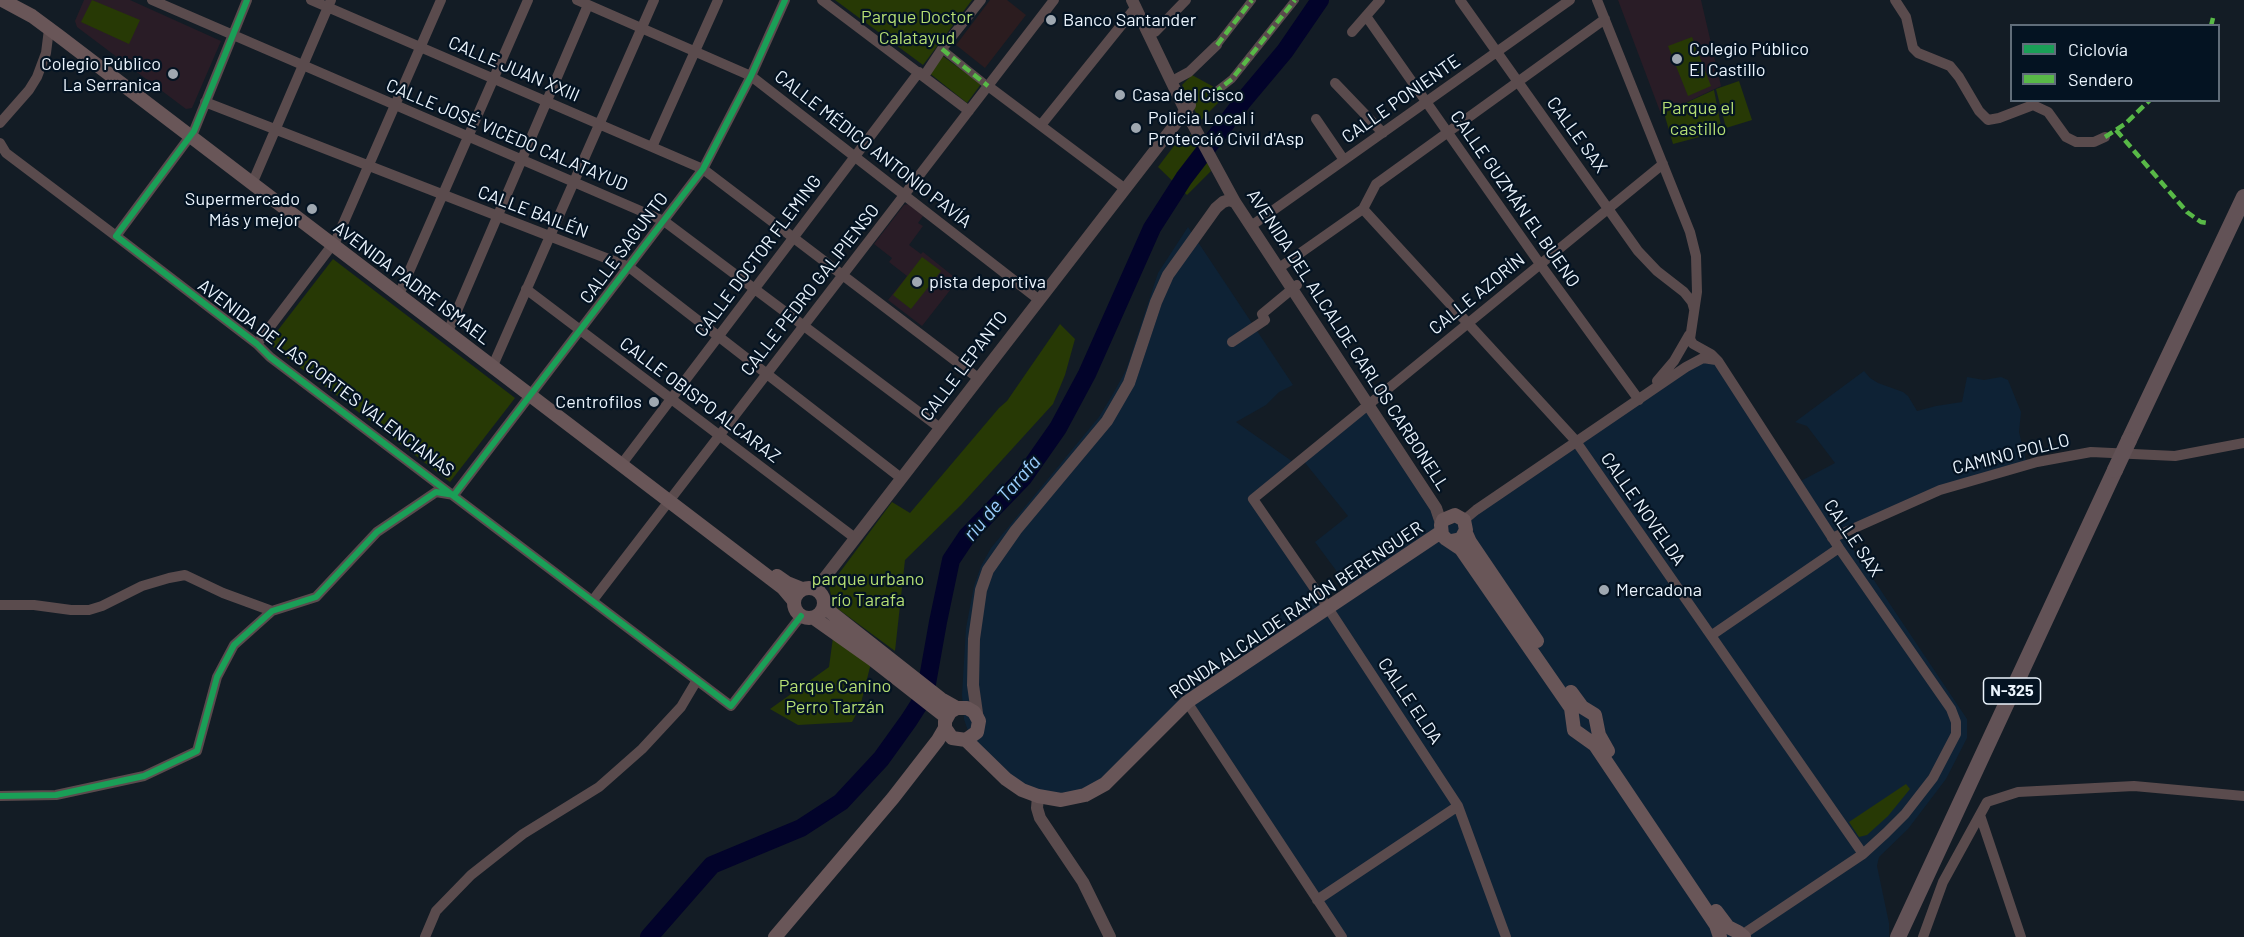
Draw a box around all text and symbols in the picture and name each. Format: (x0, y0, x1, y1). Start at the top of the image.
park label: Parque Doctor Calatayud (861, 6, 973, 48)
place label: Banco Santander (1063, 9, 1196, 31)
marker: Banco Santander (1044, 13, 1058, 27)
legend (2010, 24, 2220, 102)
street label: CALLE JUAN XXIII (445, 32, 583, 106)
place label: Colegio Público El Castillo (1689, 38, 1809, 80)
text: Ciclovía (2068, 38, 2128, 60)
street label: CALLE PONIENTE (1338, 50, 1464, 148)
marker: Colegio Público El Castillo (1670, 52, 1684, 66)
place label: Colegio Público La Serranica (41, 53, 161, 96)
street label: CALLE MÉDICO ANTONIO PAVÍA (770, 65, 976, 233)
marker: Colegio Público La Serranica (166, 67, 180, 81)
text: Sendero (2068, 68, 2133, 90)
street label: CALLE JOSÉ VICEDO CALATAYUD (383, 74, 631, 196)
place label: Casa del Cisco (1132, 84, 1244, 106)
marker: Casa del Cisco (1113, 88, 1127, 102)
street label: CALLE SAX (1542, 93, 1612, 177)
park label: Parque el castillo (1662, 97, 1734, 140)
street label: CALLE GUZMÁN EL BUENO (1446, 106, 1584, 292)
place label: Policia Local i Protecció Civil d'Asp (1148, 107, 1304, 150)
marker: Policia Local i Protecció Civil d'Asp (1129, 121, 1143, 135)
street label: CALLE DOCTOR FLEMING (690, 171, 826, 341)
street label: CALLE BAILÉN (475, 181, 591, 243)
street label: AVENIDA DEL ALCALDE CARLOS CARBONELL (1242, 185, 1454, 495)
place label: Supermercado Más y mejor (185, 188, 300, 230)
street label: CALLE SAGUNTO (575, 188, 673, 308)
street label: CALLE PEDRO GALIPIENSO (736, 200, 884, 380)
marker: Supermercado Más y mejor (305, 202, 319, 216)
street label: AVENIDA PADRE ISMAEL (329, 217, 495, 349)
street label: CALLE AZORÍN (1425, 249, 1529, 339)
place label: pista deportiva (929, 271, 1046, 293)
street label: AVENIDA DE LAS CORTES VALENCIANAS (194, 274, 458, 482)
marker: pista deportiva (910, 275, 924, 289)
street label: CALLE LEPANTO (916, 307, 1012, 425)
street label: CALLE OBISPO ALCARAZ (615, 332, 785, 468)
place label: Centrofilos (555, 391, 642, 413)
marker: Centrofilos (647, 395, 661, 409)
street label: CAMINO POLLO (1950, 429, 2072, 479)
street label: CALLE NOVELDA (1596, 448, 1690, 570)
water label: riu de Tarafa (958, 450, 1046, 546)
street label: CALLE SAX (1819, 495, 1887, 581)
street label: RONDA ALCALDE RAMÓN BERENGUER (1165, 517, 1427, 703)
park label: parque urbano río Tarafa (812, 568, 924, 610)
place label: Mercadona (1616, 579, 1702, 601)
marker: Mercadona (1597, 583, 1611, 597)
street label: CALLE ELDA (1373, 654, 1447, 748)
park label: Parque Canino Perro Tarzán (779, 675, 891, 718)
road number: N-325 (1984, 678, 2040, 704)

